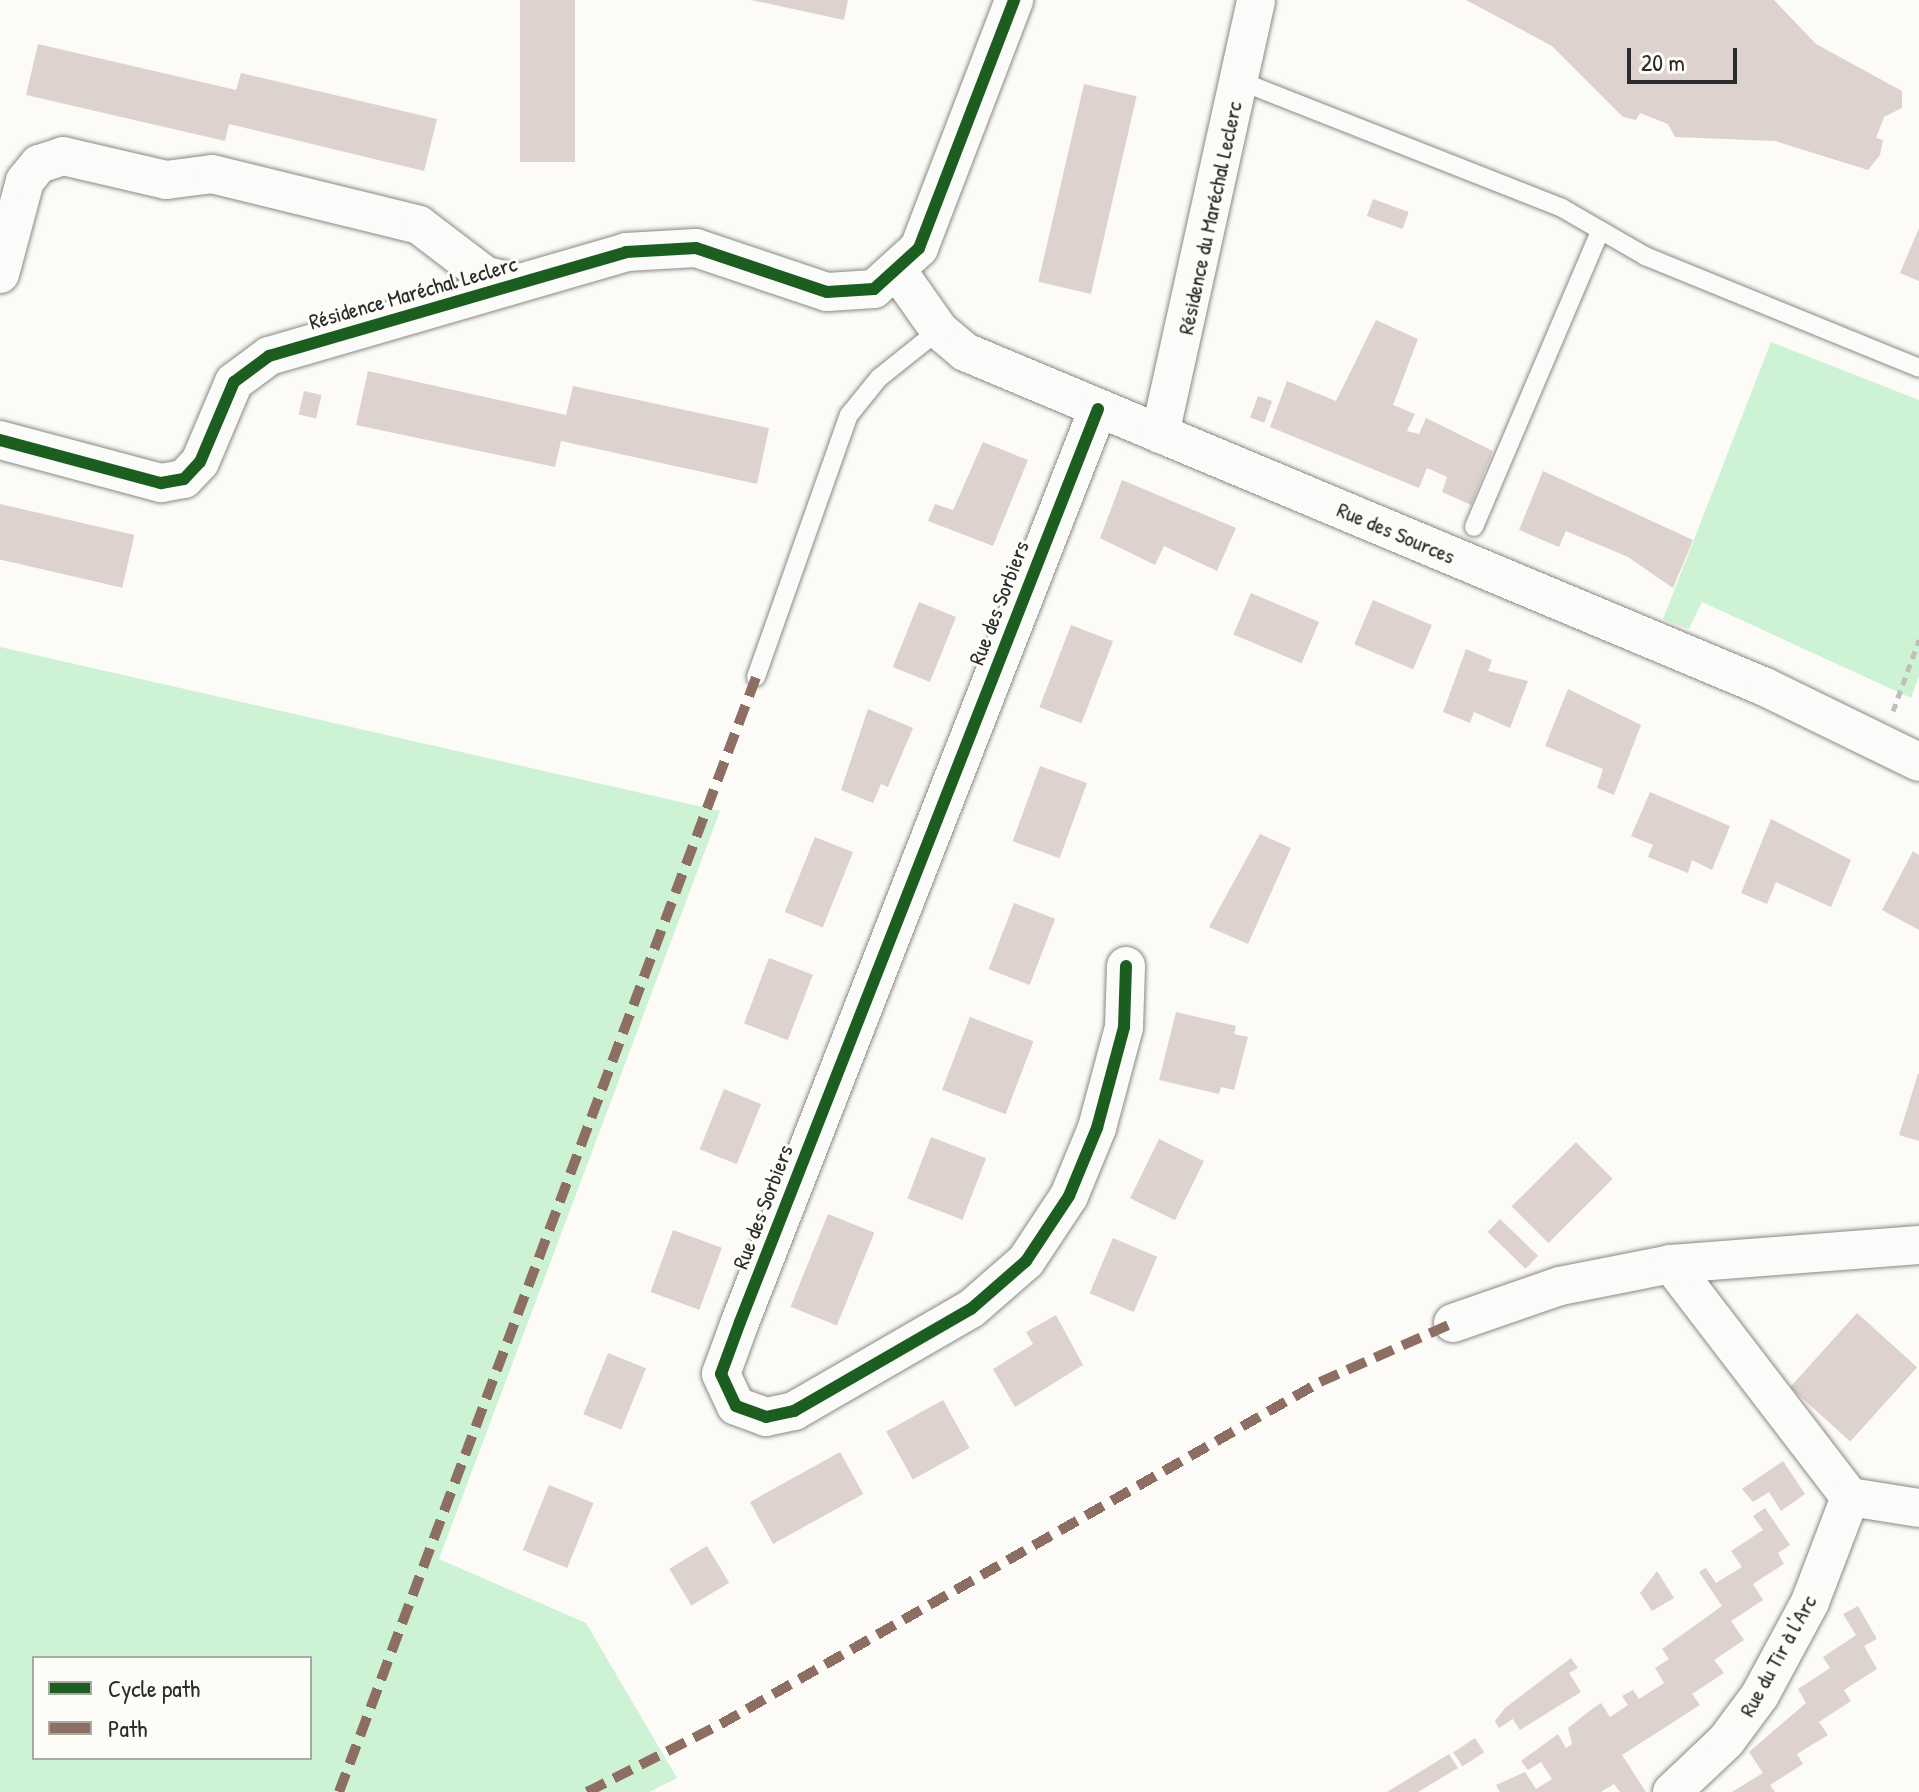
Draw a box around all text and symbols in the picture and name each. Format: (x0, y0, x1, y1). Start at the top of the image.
scale bar (1631, 32, 1741, 82)
text: 20 m (1641, 46, 1685, 78)
street label: Résidence du Maréchal Leclerc (1172, 99, 1248, 337)
street label: Résidence Maréchal Leclerc (306, 251, 520, 335)
street label: Rue des Sources (1333, 496, 1459, 570)
street label: Rue des Sorbiers (963, 537, 1035, 669)
street label: Rue des Sorbiers (727, 1141, 799, 1273)
street label: Rue du Tir à l'Arc (1734, 1591, 1822, 1721)
legend (32, 1656, 312, 1760)
text: Cycle path (108, 1672, 200, 1704)
text: Path (108, 1712, 147, 1744)

